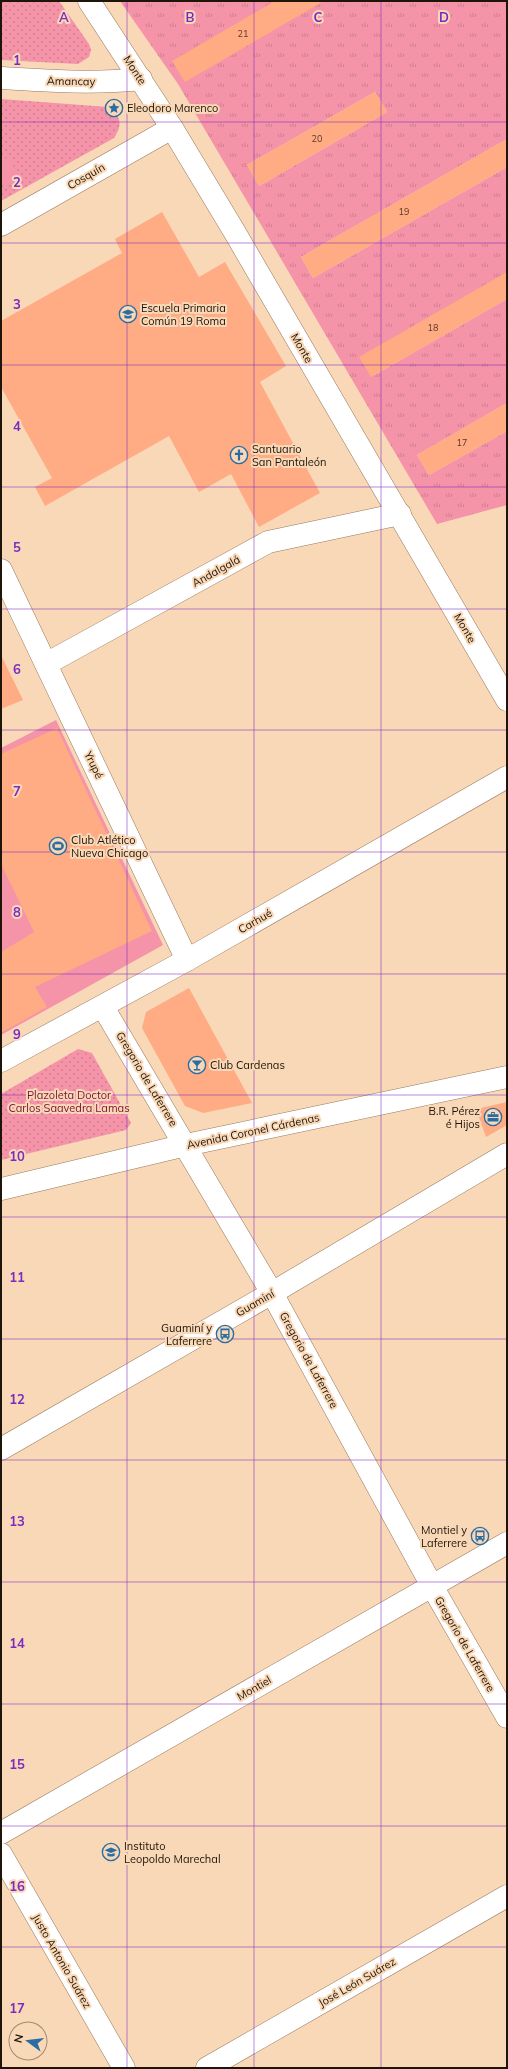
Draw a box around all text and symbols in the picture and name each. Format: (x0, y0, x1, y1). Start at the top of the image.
text: A (59, 9, 69, 25)
text: B (186, 9, 195, 25)
text: C (314, 9, 323, 25)
text: D (439, 9, 449, 25)
house number: 21 (238, 28, 248, 39)
text: 1 (13, 52, 21, 68)
street label: Monte (120, 53, 150, 87)
street label: Amancay (47, 74, 96, 88)
place icon: Eleodoro Marenco (104, 98, 124, 118)
place label: Eleodoro Marenco (127, 101, 218, 115)
house number: 20 (312, 133, 322, 144)
street label: Cosquín (65, 160, 107, 192)
text: 2 (13, 174, 21, 190)
house number: 19 (399, 206, 409, 217)
text: 3 (13, 296, 21, 312)
place label: Escuela Primaria Común 19 Roma (141, 301, 226, 328)
school or university icon: Escuela Primaria Común 19 Roma (118, 304, 138, 324)
house number: 18 (428, 322, 438, 333)
street label: Monte (288, 331, 316, 365)
text: 4 (13, 418, 21, 434)
house number: 17 (457, 437, 467, 448)
place label: Santuario San Pantaleón (252, 442, 327, 469)
church icon: Santuario San Pantaleón (229, 445, 249, 465)
text: 5 (13, 539, 21, 555)
street label: Andalgalá (190, 552, 242, 590)
street label: Monte (451, 611, 479, 645)
text: 6 (13, 661, 21, 677)
street label: Yrupé (81, 748, 107, 781)
text: 7 (13, 783, 21, 799)
place label: Club Atlético Nueva Chicago (71, 833, 148, 860)
sports icon: Club Atlético Nueva Chicago (48, 836, 68, 856)
text: 8 (13, 904, 21, 920)
street label: Carhué (236, 906, 274, 936)
text: 9 (13, 1026, 21, 1042)
street label: Gregorio de Laferrere (113, 1029, 181, 1129)
bar icon: Club Cardenas (187, 1055, 207, 1075)
place label: Club Cardenas (210, 1058, 285, 1072)
park label: Plazoleta Doctor Carlos Saavedra Lamas (8, 1088, 130, 1115)
place label: B.R. Pérez é Hijos (429, 1104, 480, 1131)
office icon: B.R. Pérez é Hijos (483, 1107, 503, 1127)
street label: Avenida Coronel Cárdenas (185, 1110, 321, 1152)
text: 10 (9, 1148, 25, 1164)
text: 11 (9, 1269, 25, 1285)
street label: Guaminí (233, 1286, 278, 1320)
street label: Gregorio de Laferrere (277, 1309, 341, 1411)
place label: Guaminí y Laferrere (161, 1321, 212, 1348)
bus stop icon: Guaminí y Laferrere (215, 1324, 235, 1344)
text: 12 (9, 1391, 25, 1407)
text: 13 (9, 1513, 25, 1529)
place label: Montiel y Laferrere (421, 1523, 467, 1550)
bus stop icon: Montiel y Laferrere (470, 1526, 490, 1546)
street label: Gregorio de Laferrere (432, 1594, 498, 1694)
text: 14 (9, 1635, 25, 1651)
street label: Montiel (234, 1673, 274, 1703)
text: 15 (9, 1756, 25, 1772)
place label: Instituto Leopoldo Marechal (124, 1839, 221, 1866)
school or university icon: Instituto Leopoldo Marechal (101, 1842, 121, 1862)
text: 16 (9, 1878, 25, 1894)
street label: Justo Antonio Suárez (29, 1911, 95, 2011)
street label: José León Suárez (316, 1954, 398, 2010)
text: 17 (9, 2000, 25, 2016)
north arrow (8, 2021, 48, 2061)
text: N (11, 2033, 26, 2044)

